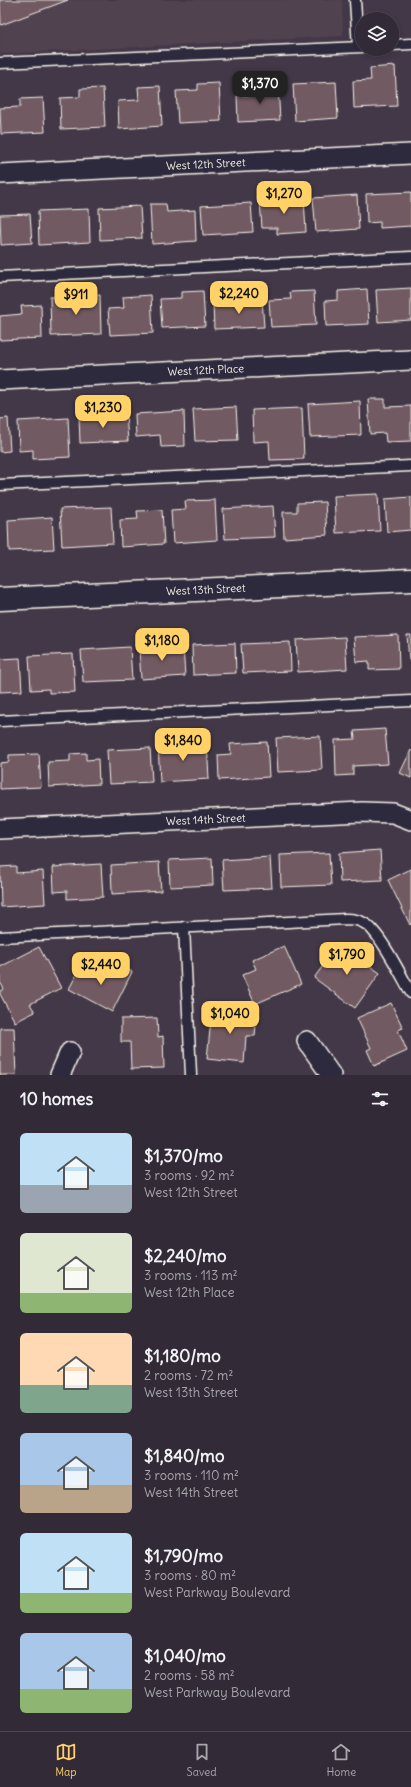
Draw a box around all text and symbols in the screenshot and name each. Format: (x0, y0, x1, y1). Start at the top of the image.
map controls (355, 12, 399, 56)
button: layers (355, 12, 399, 56)
pin: $1,370 (227, 71, 293, 105)
text: $1,370 (241, 75, 279, 92)
street label: West 12th Street (166, 155, 246, 173)
pin: $1,270 (251, 181, 317, 215)
text: $1,270 (266, 185, 302, 202)
pin: $2,240 (206, 281, 272, 315)
pin: $911 (52, 282, 100, 316)
text: $2,240 (219, 285, 259, 302)
text: $911 (64, 286, 89, 303)
street label: West 12th Place (167, 361, 244, 379)
pin: $1,230 (70, 395, 136, 429)
text: $1,230 (84, 399, 122, 416)
street label: West 13th Street (166, 581, 246, 598)
pin: $1,180 (129, 628, 195, 662)
text: $1,180 (144, 632, 180, 649)
pin: $1,840 (150, 728, 216, 762)
text: $1,840 (164, 732, 202, 749)
street label: West 14th Street (166, 810, 246, 828)
pin: $1,790 (314, 942, 380, 976)
text: $1,790 (328, 946, 366, 963)
pin: $2,440 (68, 952, 134, 986)
text: $2,440 (81, 956, 121, 973)
pin: $1,040 (197, 1001, 263, 1035)
text: $1,040 (210, 1005, 250, 1022)
text: 10 homes (20, 1088, 93, 1110)
icon: filters (369, 1088, 391, 1110)
text: $1,370/mo (144, 1145, 223, 1167)
icon: home (52, 1149, 100, 1197)
text: 3 rooms · 92 m² (144, 1167, 235, 1184)
text: West 12th Street (144, 1184, 238, 1201)
text: $2,240/mo (144, 1245, 227, 1267)
icon: home (52, 1249, 100, 1297)
text: 3 rooms · 113 m² (144, 1267, 238, 1284)
text: West 12th Place (144, 1284, 234, 1301)
text: $1,180/mo (144, 1345, 221, 1367)
icon: home (52, 1349, 100, 1397)
text: 2 rooms · 72 m² (144, 1367, 233, 1384)
text: West 13th Street (144, 1384, 238, 1401)
text: $1,840/mo (144, 1445, 224, 1467)
icon: home (52, 1449, 100, 1497)
text: 3 rooms · 110 m² (144, 1467, 239, 1484)
text: West 14th Street (144, 1484, 238, 1501)
text: $1,790/mo (144, 1545, 223, 1567)
icon: home (52, 1549, 100, 1597)
text: 3 rooms · 80 m² (144, 1567, 236, 1584)
text: West Parkway Boulevard (144, 1584, 290, 1601)
text: $1,040/mo (144, 1645, 226, 1667)
icon: home (52, 1649, 100, 1697)
text: 2 rooms · 58 m² (144, 1667, 235, 1684)
text: West Parkway Boulevard (144, 1684, 290, 1701)
tab: Map (55, 1741, 77, 1779)
tab: Saved (187, 1741, 217, 1779)
tab: Home (326, 1741, 356, 1779)

